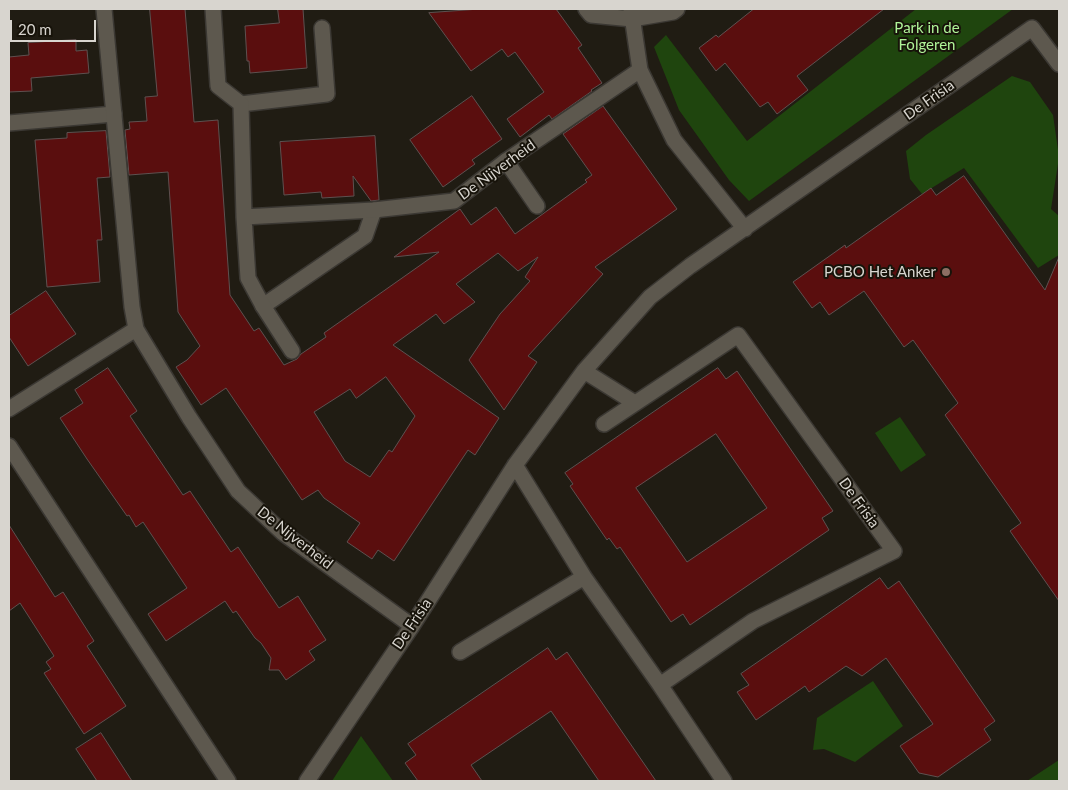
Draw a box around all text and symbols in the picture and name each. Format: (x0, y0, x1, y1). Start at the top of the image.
scale bar (12, 10, 99, 42)
park label: Park in de Folgeren (894, 19, 960, 54)
text: 20 m (18, 20, 52, 38)
street label: De Frisia (900, 76, 958, 124)
street label: De Nijverheid (455, 136, 539, 204)
place label: PCBO Het Anker (824, 263, 936, 281)
marker: PCBO Het Anker (940, 266, 952, 278)
street label: De Frisia (835, 474, 883, 532)
street label: De Nijverheid (254, 503, 336, 573)
street label: De Frisia (388, 595, 436, 653)

